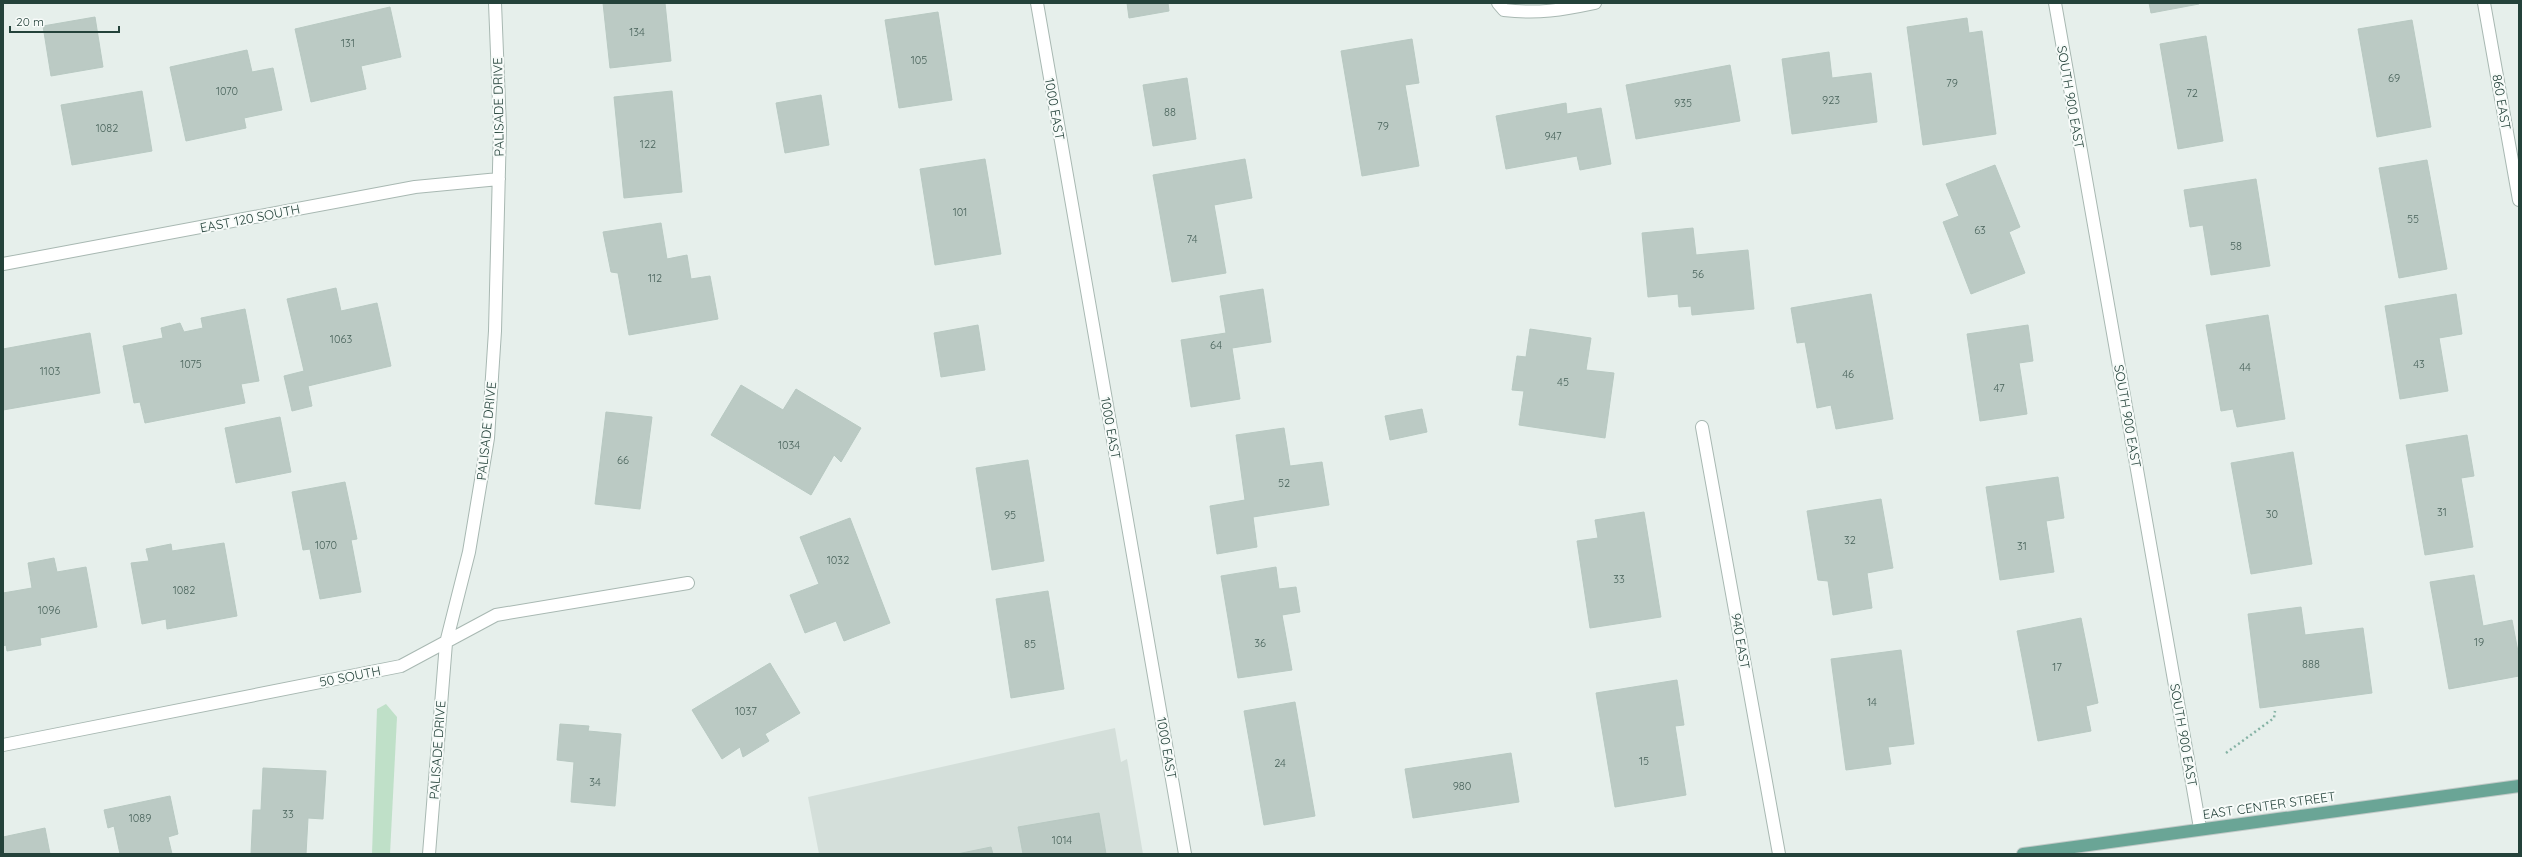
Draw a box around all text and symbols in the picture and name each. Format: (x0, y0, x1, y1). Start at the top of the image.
scale bar (10, 8, 119, 34)
text: 20 m (16, 14, 44, 29)
house number: 134 (629, 25, 645, 39)
house number: 131 (341, 36, 355, 50)
street label: SOUTH 900 EAST (2054, 44, 2088, 150)
house number: 105 (911, 53, 927, 67)
street label: PALISADE DRIVE (489, 57, 507, 157)
house number: 69 (2388, 71, 2400, 85)
street label: 860 EAST (2489, 73, 2515, 131)
house number: 79 (1946, 76, 1958, 90)
street label: 1000 EAST (1042, 77, 1068, 141)
house number: 1070 (216, 84, 238, 98)
house number: 72 (2186, 86, 2198, 100)
house number: 923 (1822, 93, 1840, 107)
house number: 935 (1674, 96, 1692, 110)
house number: 88 (1164, 105, 1176, 119)
house number: 79 (1377, 119, 1389, 133)
house number: 1082 (96, 121, 118, 135)
house number: 947 (1544, 129, 1562, 143)
house number: 122 (640, 137, 656, 151)
street label: EAST 120 SOUTH (199, 200, 301, 236)
house number: 101 (953, 205, 967, 219)
house number: 55 (2407, 212, 2419, 226)
house number: 63 (1974, 223, 1986, 237)
house number: 74 (1187, 232, 1198, 246)
house number: 58 (2230, 239, 2242, 253)
house number: 56 (1692, 267, 1704, 281)
house number: 112 (648, 271, 662, 285)
house number: 1063 (330, 332, 352, 346)
house number: 64 (1210, 338, 1222, 352)
house number: 1075 (180, 357, 202, 371)
house number: 43 (2413, 357, 2425, 371)
house number: 44 (2239, 360, 2251, 374)
street label: SOUTH 900 EAST (2111, 363, 2145, 469)
house number: 1103 (40, 364, 60, 378)
house number: 46 (1842, 367, 1854, 381)
house number: 45 (1557, 375, 1569, 389)
street label: PALISADE DRIVE (473, 381, 499, 481)
house number: 47 (1993, 381, 2005, 395)
street label: 1000 EAST (1098, 396, 1124, 460)
house number: 1034 (778, 438, 800, 452)
house number: 66 (617, 453, 629, 467)
house number: 52 (1278, 476, 1290, 490)
house number: 31 (2437, 505, 2447, 519)
house number: 30 (2266, 507, 2278, 521)
house number: 95 (1004, 508, 1016, 522)
house number: 32 (1844, 533, 1856, 547)
house number: 1070 (315, 538, 337, 552)
house number: 31 (2017, 539, 2027, 553)
house number: 1032 (827, 553, 849, 567)
house number: 33 (1613, 572, 1625, 586)
house number: 1082 (173, 583, 195, 597)
house number: 1096 (38, 603, 60, 617)
street label: 940 EAST (1728, 612, 1754, 670)
house number: 19 (2474, 635, 2484, 649)
house number: 36 (1254, 636, 1266, 650)
house number: 85 (1024, 637, 1036, 651)
house number: 888 (2302, 657, 2320, 671)
house number: 17 (2052, 660, 2062, 674)
street label: 50 SOUTH (318, 662, 382, 690)
street label: SOUTH 900 EAST (2167, 682, 2201, 788)
house number: 14 (1867, 695, 1877, 709)
street label: PALISADE DRIVE (426, 700, 448, 800)
house number: 1037 (735, 704, 757, 718)
street label: 1000 EAST (1154, 716, 1180, 780)
house number: 15 (1639, 754, 1649, 768)
house number: 24 (1274, 756, 1286, 770)
house number: 34 (589, 775, 601, 789)
house number: 980 (1453, 779, 1471, 793)
street label: EAST CENTER STREET (2202, 788, 2337, 822)
house number: 33 (282, 807, 294, 821)
house number: 1089 (129, 811, 151, 825)
house number: 1014 (1052, 833, 1072, 847)

